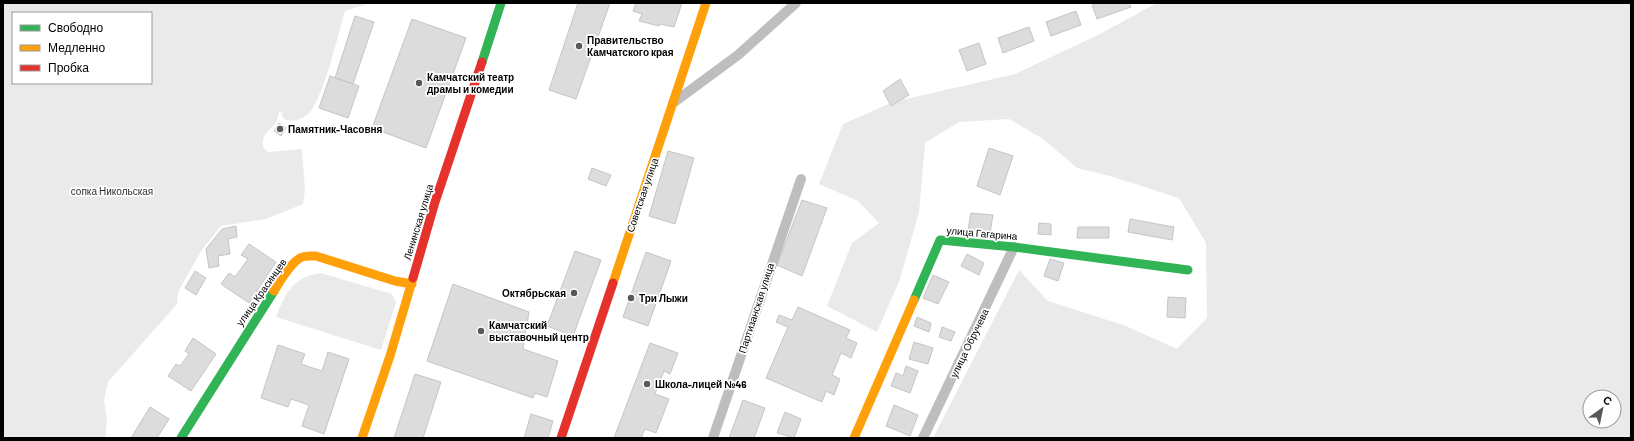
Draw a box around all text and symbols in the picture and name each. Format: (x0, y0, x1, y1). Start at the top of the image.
legend (12, 12, 152, 84)
text: Свободно (48, 20, 103, 35)
place label: Правительство Камчатского края (587, 34, 674, 58)
text: Медленно (48, 40, 105, 55)
marker: Правительство Камчатского края (574, 41, 584, 51)
text: Пробка (48, 60, 89, 75)
place label: Камчатский театр драмы и комедии (427, 71, 514, 95)
marker: Камчатский театр драмы и комедии (414, 78, 424, 88)
place label: Памятник-Часовня (288, 123, 383, 135)
marker: Памятник-Часовня (275, 124, 285, 134)
street label: Советская улица (624, 156, 660, 234)
street label: Ленинская улица (401, 182, 435, 261)
park label: сопка Никольская (71, 185, 153, 197)
street label: улица Гагарина (946, 224, 1018, 242)
street label: улица Красинцев (233, 256, 289, 328)
street label: Партизанская улица (736, 261, 776, 355)
place label: Октябрьская (502, 287, 566, 299)
marker: Октябрьская (569, 288, 579, 298)
place label: Три Лыжи (639, 292, 688, 304)
marker: Три Лыжи (626, 293, 636, 303)
street label: улица Обручева (947, 306, 991, 379)
place label: Камчатский выставочный центр (489, 319, 589, 343)
marker: Камчатский выставочный центр (476, 326, 486, 336)
place label: Школа-лицей №46 (655, 378, 747, 390)
marker: Школа-лицей №46 (642, 379, 652, 389)
north arrow (1582, 389, 1622, 429)
text: С (1601, 393, 1615, 408)

